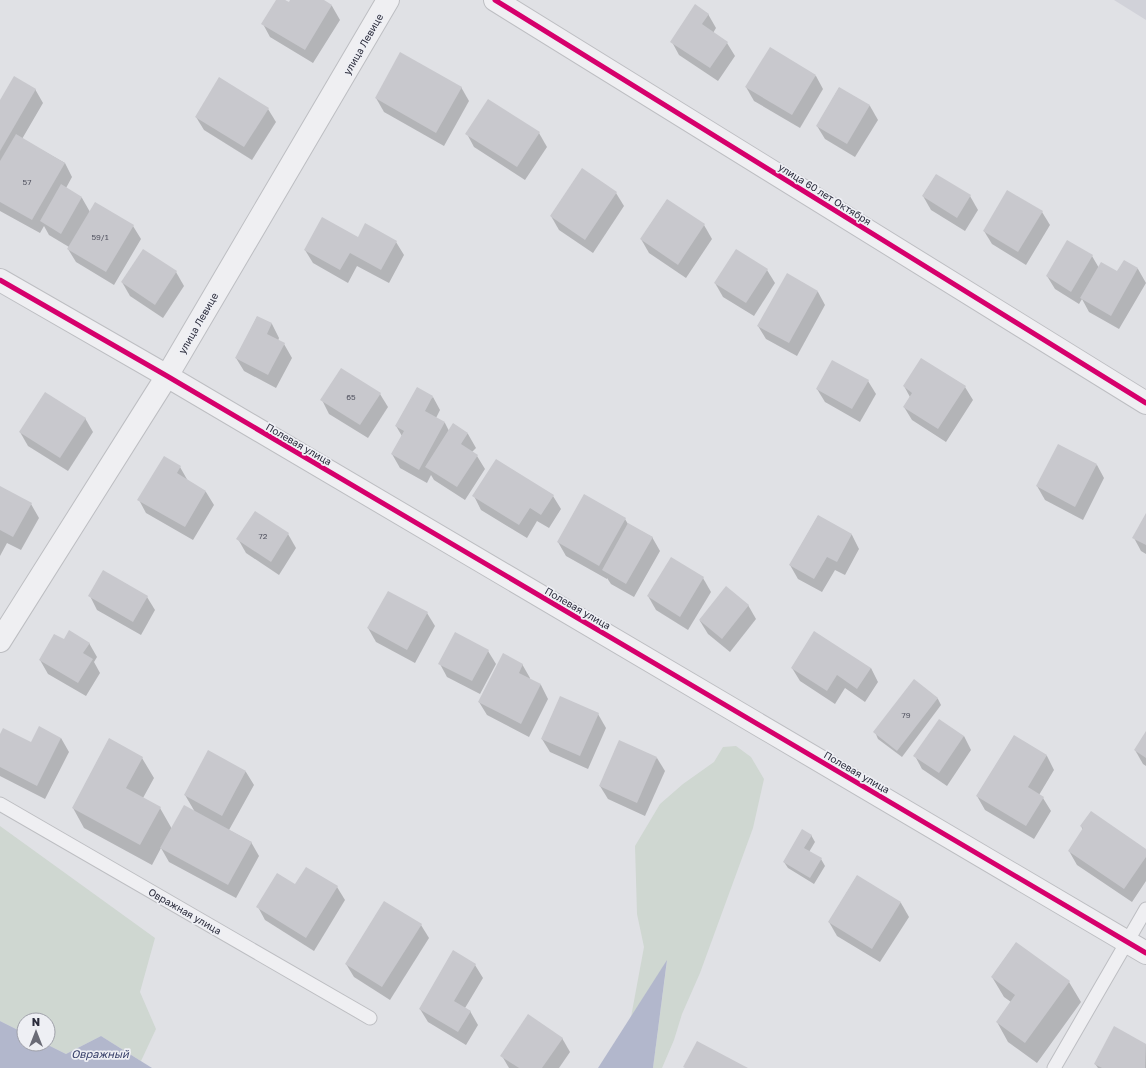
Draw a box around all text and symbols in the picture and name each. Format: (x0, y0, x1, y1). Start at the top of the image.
street label: улица Левице (341, 11, 385, 77)
street label: улица 60 лет Октября (776, 161, 874, 227)
house number: 57 (23, 177, 31, 187)
house number: 59/1 (91, 232, 109, 242)
street label: улица Левице (176, 290, 220, 356)
house number: 65 (346, 392, 356, 402)
street label: Полевая улица (264, 420, 334, 468)
house number: 72 (259, 531, 268, 541)
street label: Полевая улица (543, 584, 613, 632)
house number: 79 (901, 710, 911, 720)
street label: Полевая улица (822, 748, 892, 796)
street label: Овражная улица (146, 885, 224, 937)
north arrow (16, 1012, 56, 1052)
text: N (32, 1015, 40, 1028)
water label: Овражный (71, 1047, 130, 1061)

